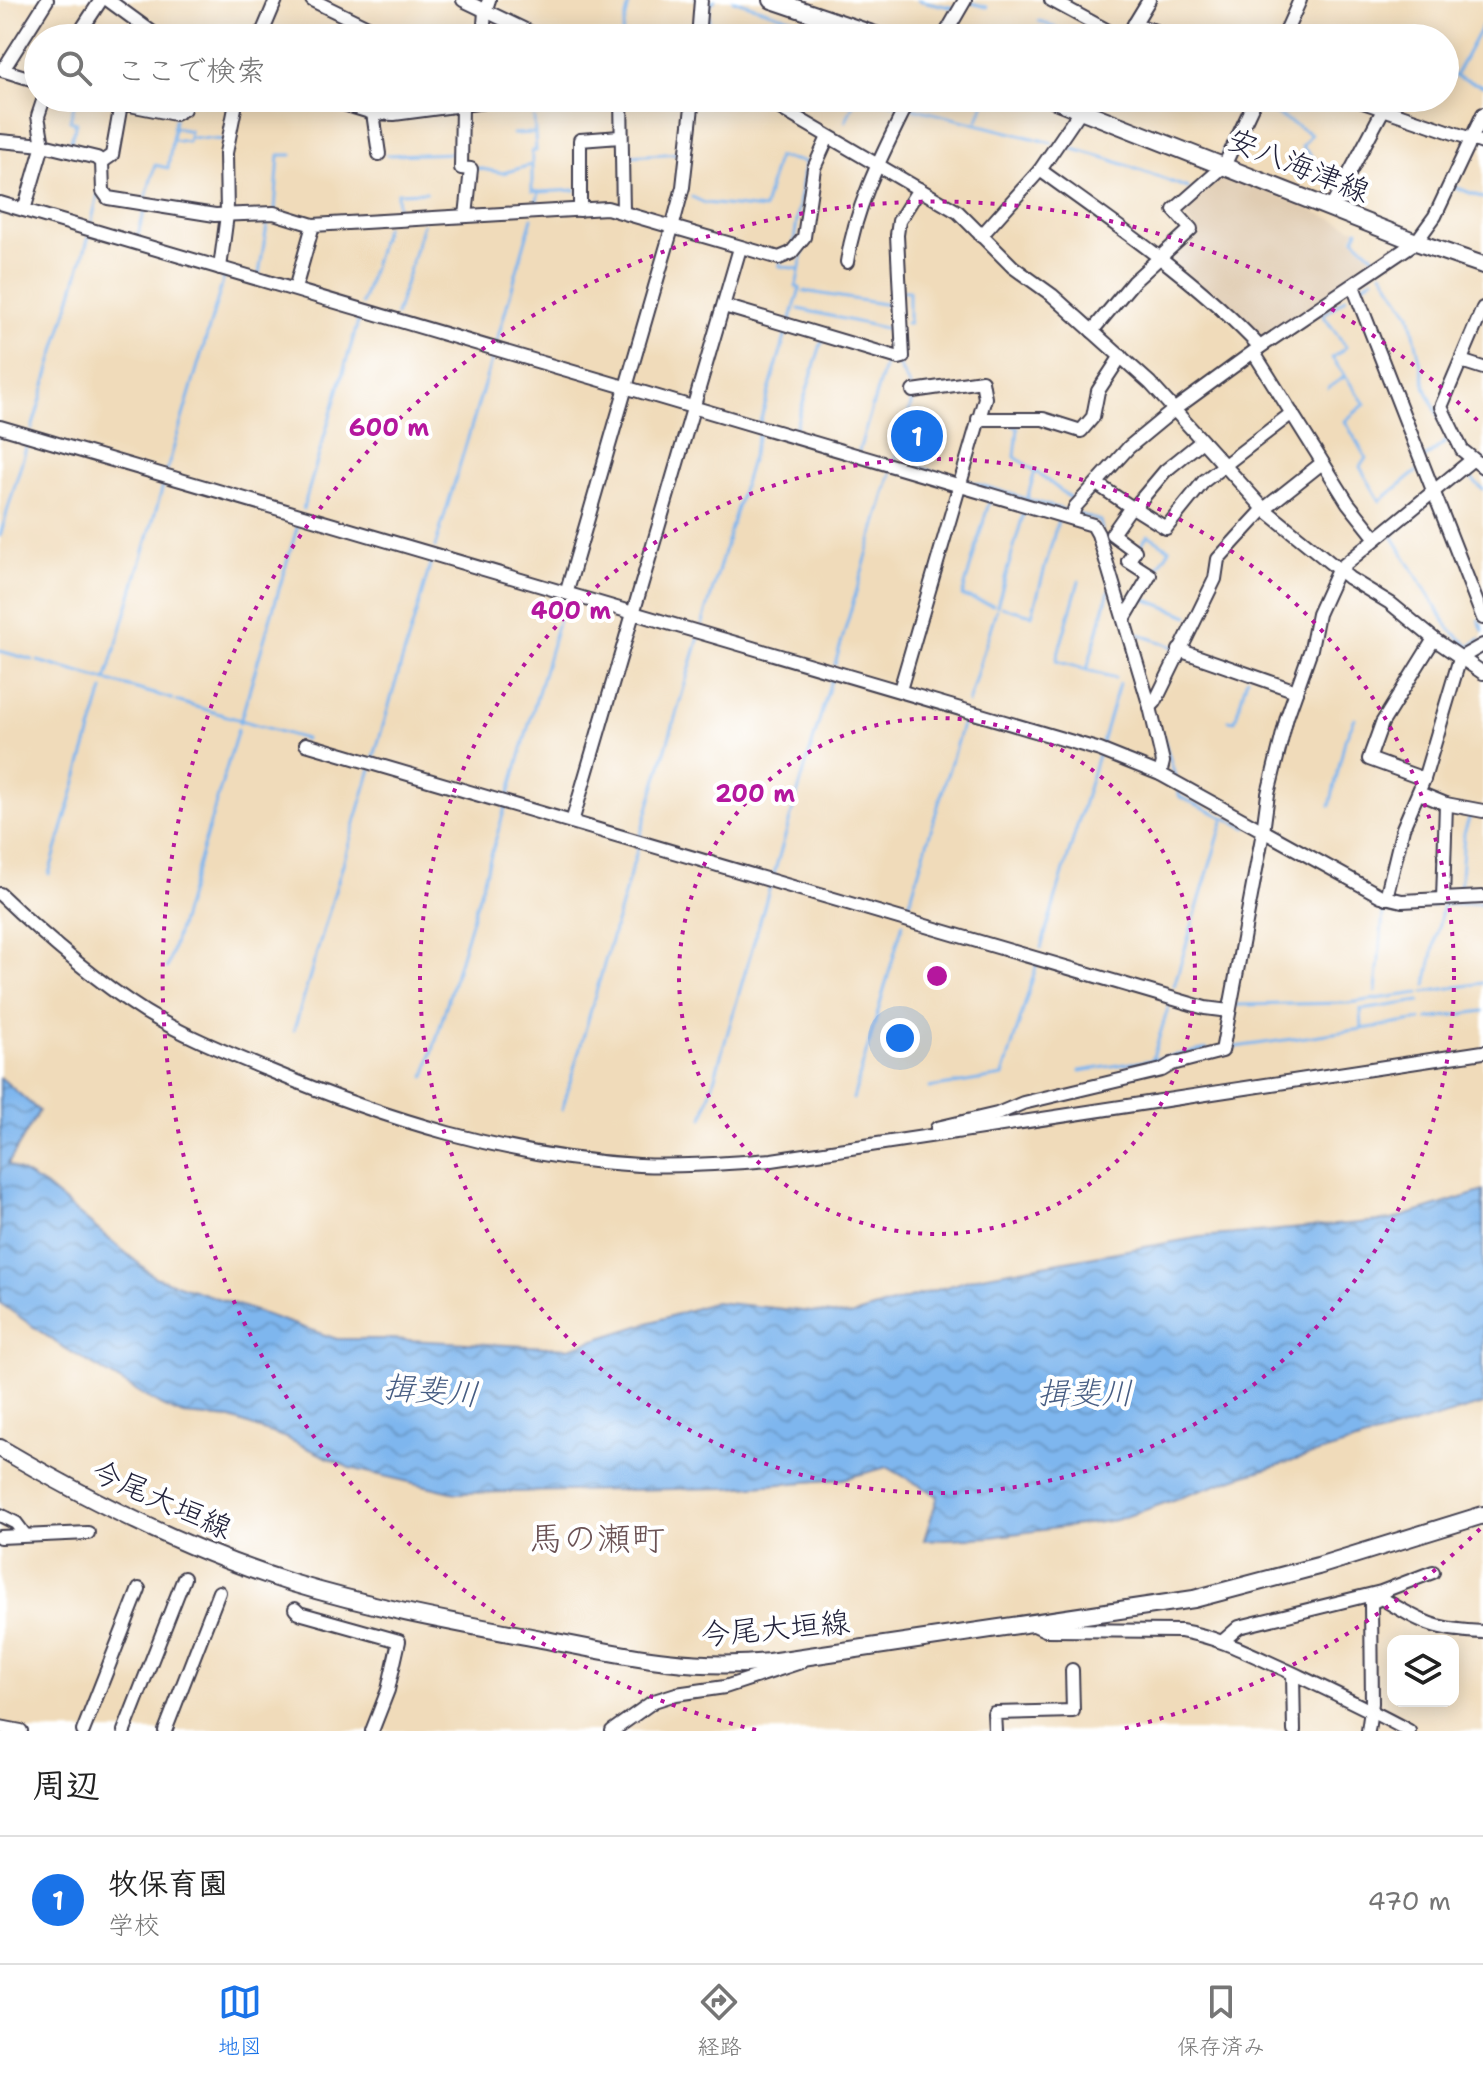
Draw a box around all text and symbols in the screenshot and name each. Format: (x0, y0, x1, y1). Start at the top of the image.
search box (24, 24, 1459, 112)
icon: search (52, 46, 96, 90)
text: ここで検索 (116, 50, 266, 91)
street label: 安八海津線 (1222, 118, 1376, 212)
pin: 1 (891, 406, 943, 466)
text: 600 m (349, 412, 429, 444)
text: 400 m (531, 595, 611, 627)
text: 200 m (715, 778, 795, 810)
centre of rings (923, 962, 951, 990)
your location (880, 1018, 920, 1058)
water label: 揖斐川 (381, 1364, 481, 1416)
water label: 揖斐川 (1037, 1371, 1133, 1414)
street label: 今尾大垣線 (85, 1450, 239, 1548)
district label: 馬の瀬町 (529, 1515, 665, 1561)
street label: 今尾大垣線 (698, 1601, 852, 1655)
map controls (1387, 1635, 1459, 1707)
button: layers (1387, 1635, 1459, 1707)
text: 周辺 (32, 1762, 100, 1808)
text: 牧保育園 (108, 1863, 228, 1904)
text: 1 (52, 1883, 64, 1918)
text: 470 m (1368, 1883, 1451, 1918)
text: 学校 (108, 1907, 160, 1942)
tab: 地図 (218, 1980, 262, 2061)
tab: 経路 (697, 1980, 741, 2061)
tab: 保存済み (1177, 1980, 1265, 2061)

